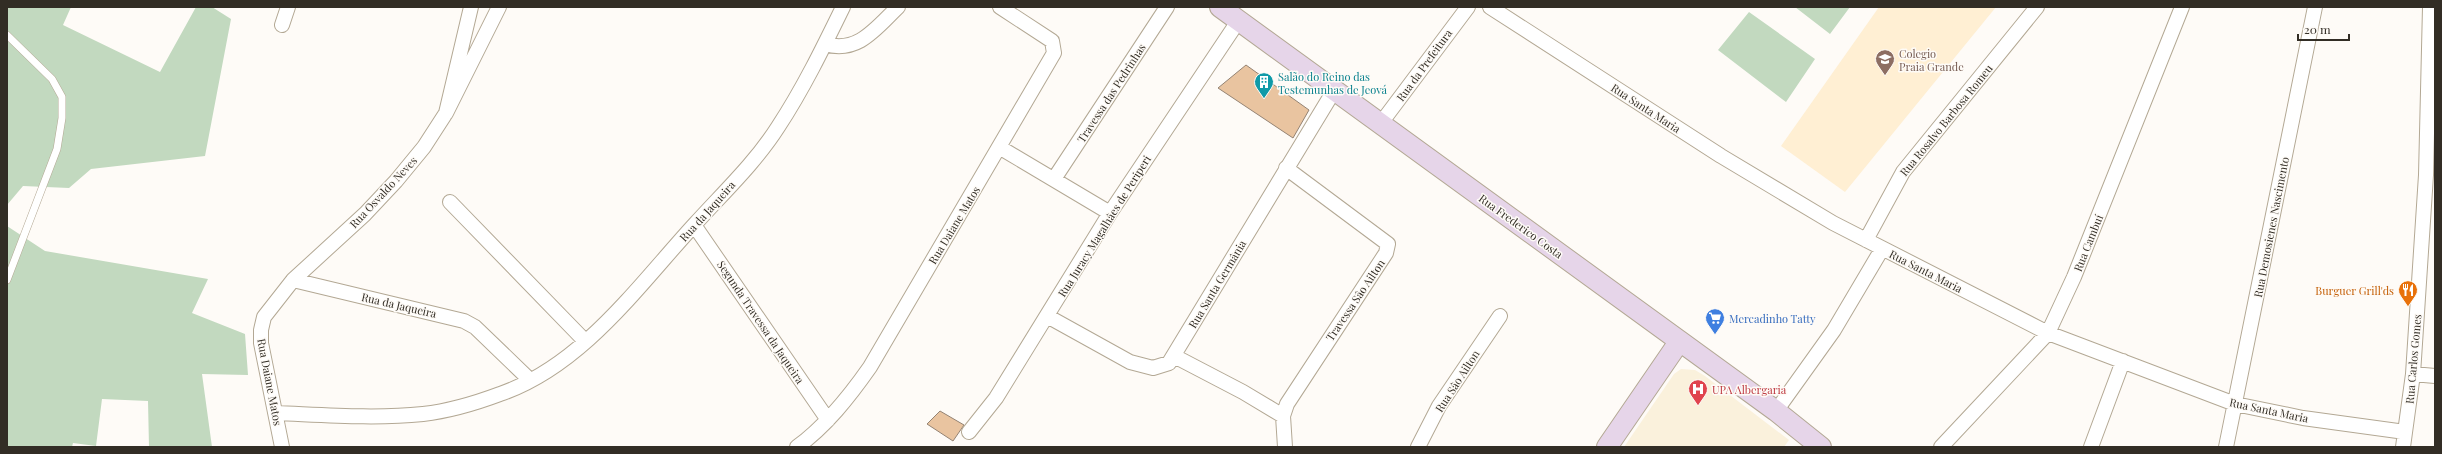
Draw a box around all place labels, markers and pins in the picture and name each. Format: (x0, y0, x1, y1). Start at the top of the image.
place label: Colegio Praia Grande (1899, 46, 1964, 74)
school or university icon: Colegio Praia Grande (1874, 48, 1896, 76)
place label: Salão do Reino das Testemunhas de Jeová (1278, 69, 1388, 97)
building icon: Salão do Reino das Testemunhas de Jeová (1253, 71, 1275, 99)
restaurant icon: Burguer Grill'ds (2397, 279, 2419, 307)
place label: Burguer Grill'ds (2315, 283, 2394, 298)
supermarket icon: Mercadinho Tatty (1704, 307, 1726, 335)
place label: Mercadinho Tatty (1729, 311, 1816, 326)
hospital icon: UPA Albergaria (1687, 378, 1709, 406)
place label: UPA Albergaria (1712, 382, 1787, 397)

